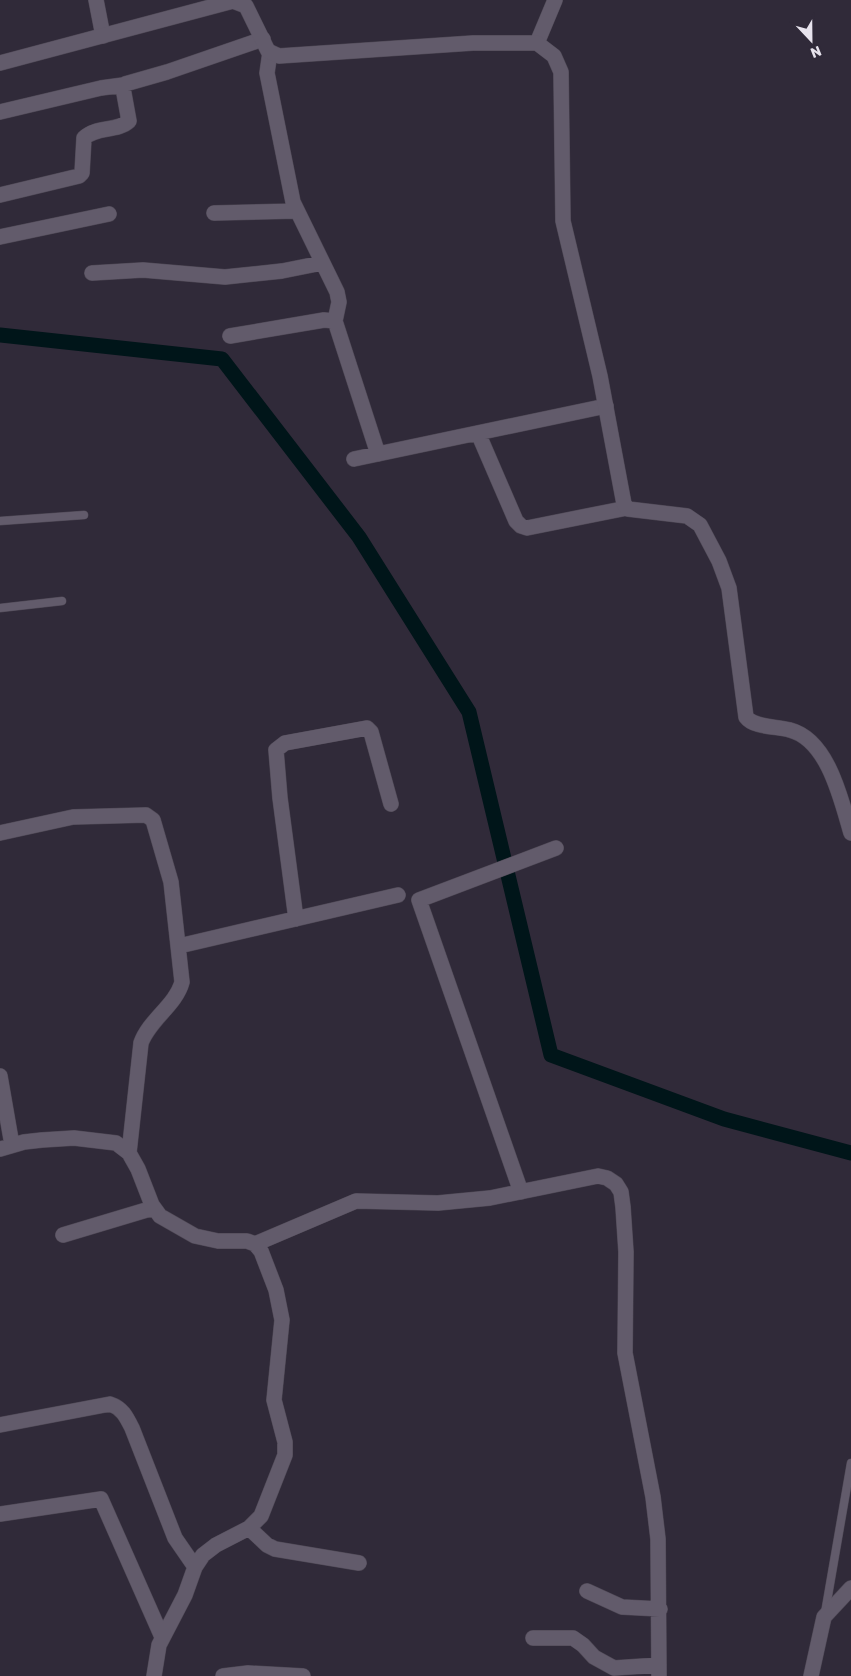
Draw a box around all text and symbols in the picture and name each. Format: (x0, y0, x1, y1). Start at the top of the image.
north arrow (786, 15, 836, 65)
text: N (808, 42, 824, 61)

